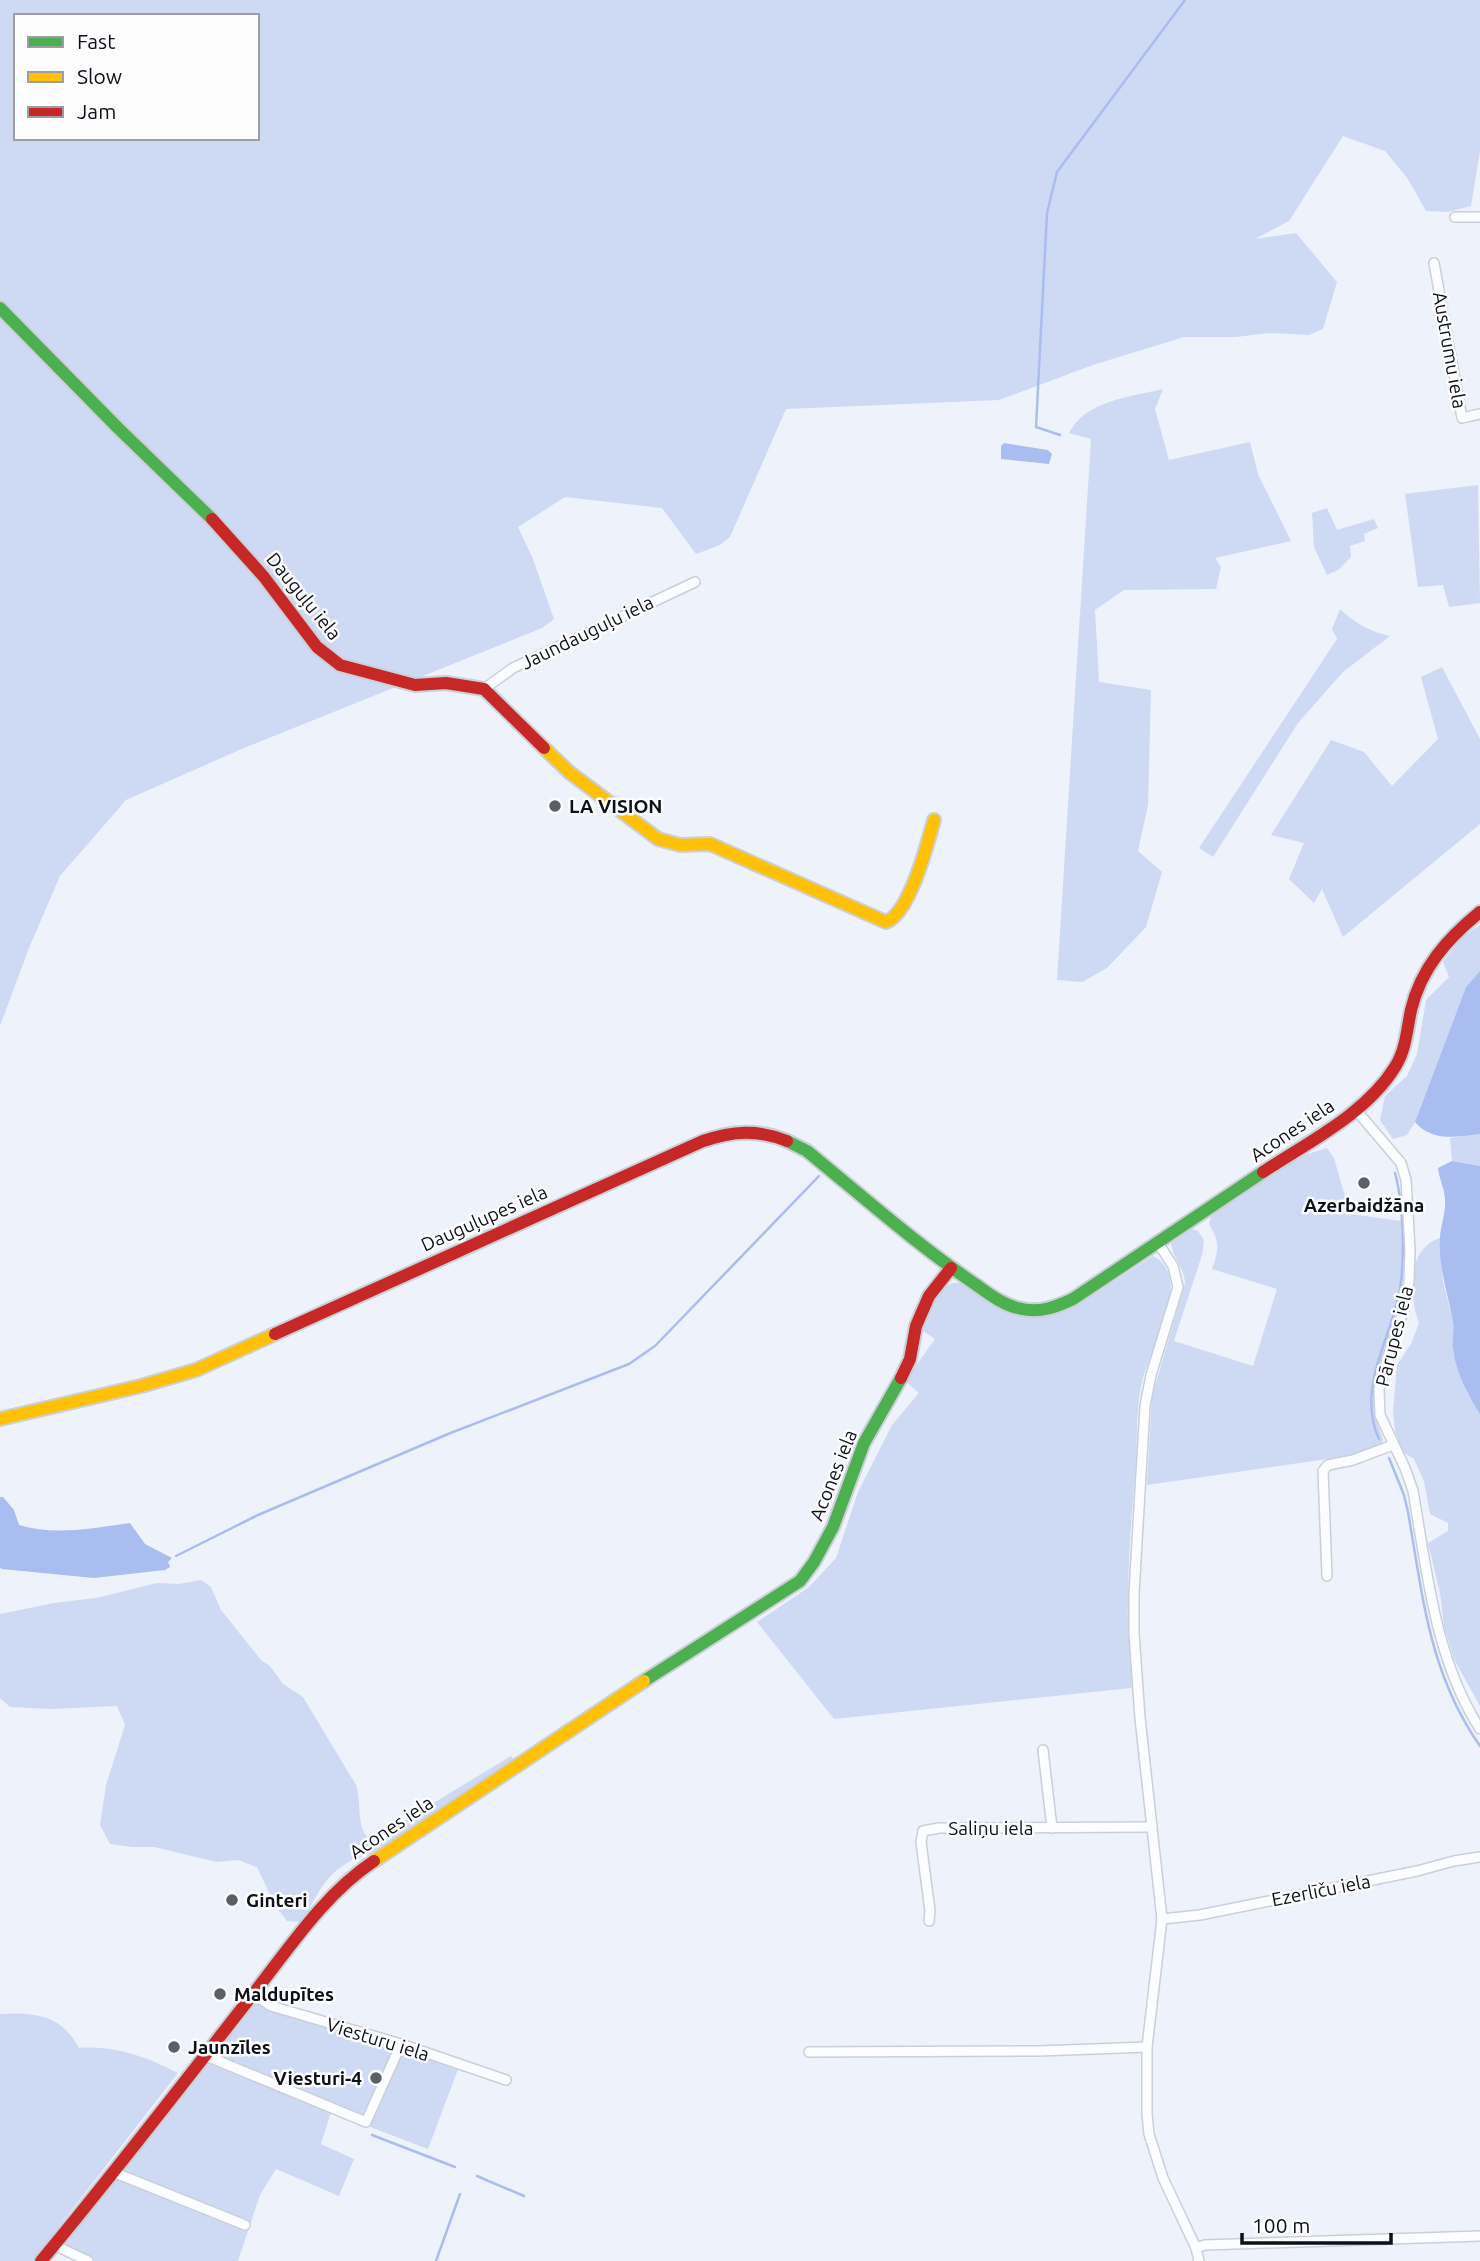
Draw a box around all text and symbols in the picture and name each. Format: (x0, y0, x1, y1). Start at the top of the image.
legend (14, 14, 259, 140)
text: Fast (77, 29, 115, 53)
text: Slow (77, 64, 122, 88)
text: Jam (77, 99, 116, 123)
street label: Austrumu iela (1429, 290, 1471, 410)
street label: Dauguļu iela (262, 548, 346, 644)
street label: Jaundauguļu iela (517, 590, 657, 674)
place label: LA VISION (569, 795, 663, 817)
marker: LA VISION (547, 798, 563, 814)
street label: Acones iela (1246, 1094, 1338, 1166)
marker: Azerbaidžāna (1356, 1175, 1372, 1191)
street label: Dauguļupes iela (418, 1180, 550, 1256)
place label: Azerbaidžāna (1304, 1194, 1424, 1216)
street label: Pārupes iela (1371, 1283, 1417, 1389)
street label: Acones iela (805, 1426, 861, 1524)
street label: Acones iela (345, 1791, 437, 1863)
street label: Saliņu iela (948, 1817, 1034, 1839)
street label: Ezerlīču iela (1270, 1870, 1372, 1910)
place label: Ginteri (246, 1889, 307, 1911)
marker: Ginteri (224, 1892, 240, 1908)
place label: Maldupītes (234, 1983, 334, 2005)
marker: Maldupītes (212, 1986, 228, 2002)
street label: Viesturu iela (324, 2013, 432, 2065)
place label: Jaunzīles (188, 2036, 271, 2058)
marker: Jaunzīles (166, 2039, 182, 2055)
place label: Viesturi-4 (274, 2067, 362, 2089)
marker: Viesturi-4 (368, 2070, 384, 2086)
scale bar (1242, 2202, 1391, 2246)
text: 100 m (1252, 2213, 1310, 2237)

